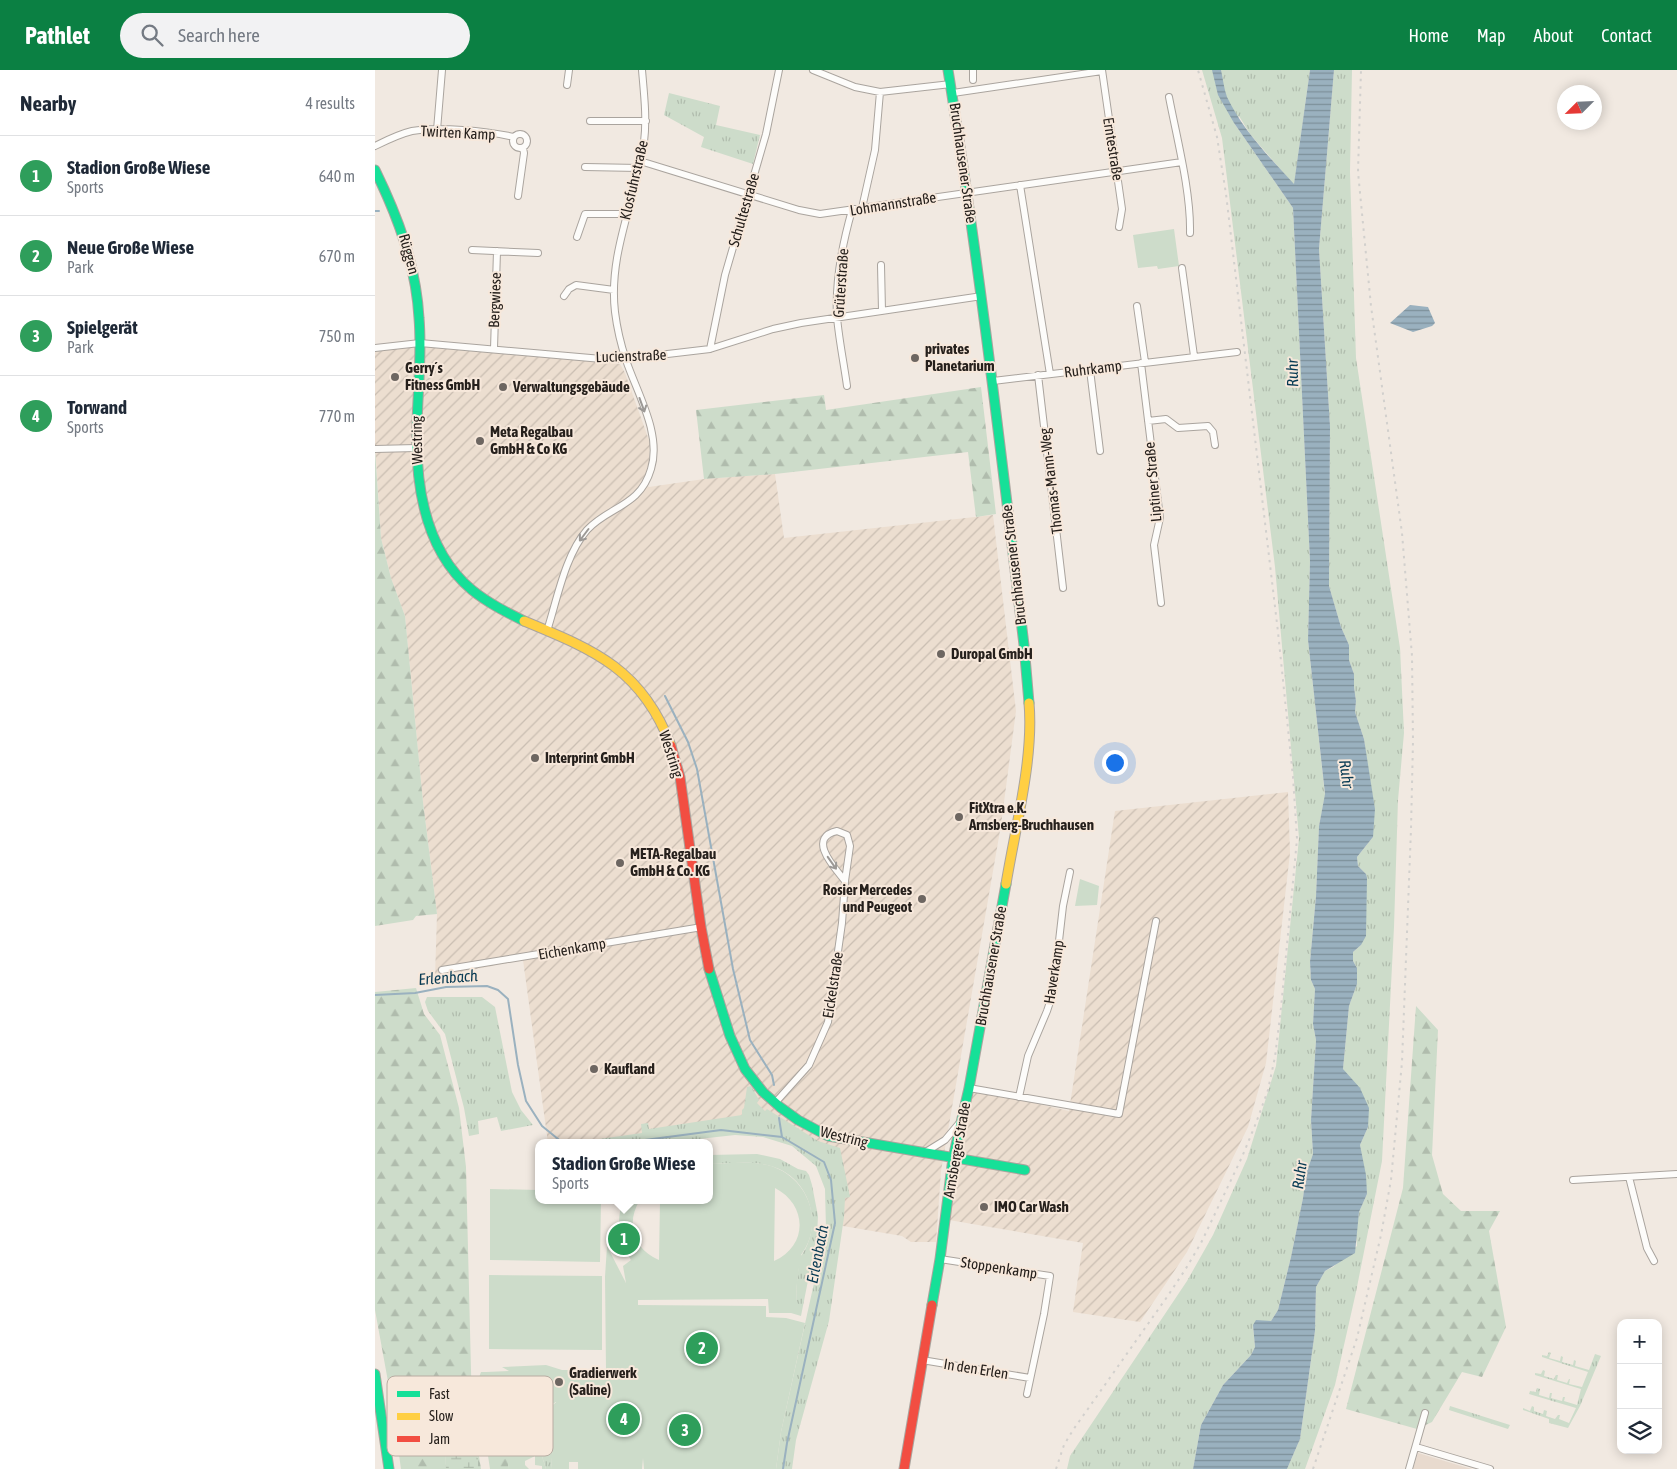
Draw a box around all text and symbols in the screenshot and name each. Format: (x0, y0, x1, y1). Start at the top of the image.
search box (120, 13, 470, 58)
icon: search (138, 21, 166, 49)
text: Pathlet (25, 22, 90, 49)
text: Search here (178, 24, 260, 46)
text: Home (1409, 25, 1449, 46)
text: Map (1477, 25, 1506, 46)
text: About (1534, 25, 1573, 46)
text: Contact (1601, 25, 1652, 46)
north arrow (1557, 85, 1602, 130)
text: Nearby (20, 91, 76, 115)
text: 4 results (305, 94, 355, 112)
street label: Bruchhausener Straße (947, 102, 980, 224)
street label: Erntestraße (1100, 116, 1127, 182)
street label: Twirten Kamp (420, 122, 496, 143)
street label: Klosfuhrstraße (616, 138, 651, 221)
text: Stadion Große Wiese (67, 156, 210, 178)
text: 1 (32, 167, 40, 185)
text: 640 m (319, 167, 355, 185)
street label: Schultestraße (725, 171, 762, 249)
text: Sports (67, 178, 104, 196)
street label: Lohmannstraße (849, 188, 937, 219)
street label: Rüggen (396, 232, 423, 276)
text: Neue Große Wiese (67, 236, 194, 258)
text: 2 (32, 247, 40, 265)
text: 670 m (319, 247, 355, 265)
street label: Grüterstraße (830, 247, 851, 318)
text: Park (67, 258, 94, 276)
street label: Bergwiese (485, 272, 504, 328)
text: Spielgerät (67, 316, 138, 338)
text: 3 (32, 327, 40, 345)
text: 750 m (319, 327, 355, 345)
text: Park (67, 338, 94, 356)
place label: privates Planetarium (925, 340, 995, 374)
street label: Lucienstraße (595, 346, 667, 365)
marker: privates Planetarium (909, 352, 921, 364)
street label: Ruhrkamp (1063, 357, 1123, 380)
water label: Ruhr (1283, 357, 1301, 387)
place label: Gerry´s Fitness GmbH (405, 359, 480, 393)
marker: Gerry´s Fitness GmbH (389, 371, 401, 383)
place label: Verwaltungsgebäude (512, 378, 630, 395)
marker: Verwaltungsgebäude (497, 381, 509, 393)
text: Torwand (67, 396, 127, 418)
one-way arrow (638, 397, 647, 412)
text: 4 (32, 407, 40, 425)
text: 770 m (319, 407, 355, 425)
street label: Westring (408, 415, 425, 464)
text: Sports (67, 418, 104, 436)
place label: Meta Regalbau GmbH & Co KG (490, 423, 573, 457)
street label: Thomas-Mann-Weg (1036, 427, 1065, 535)
marker: Meta Regalbau GmbH & Co KG (474, 435, 486, 447)
street label: Liptiner Straße (1141, 441, 1164, 523)
street label: Bruchhausener Straße (998, 504, 1029, 626)
one-way arrow (579, 528, 589, 542)
place label: Duropal GmbH (951, 645, 1033, 662)
marker: Duropal GmbH (935, 648, 947, 660)
street label: Westring (656, 728, 687, 780)
place label: Interprint GmbH (545, 749, 635, 766)
your location (1102, 750, 1128, 776)
marker: Interprint GmbH (529, 752, 541, 764)
water label: Ruhr (1336, 759, 1358, 790)
place label: FitXtra e.K. Arnsberg-Bruchhausen (968, 799, 1094, 833)
marker: FitXtra e.K. Arnsberg-Bruchhausen (953, 811, 965, 823)
place label: META-Regalbau GmbH & Co. KG (630, 845, 716, 879)
one-way arrow (827, 856, 837, 870)
marker: META-Regalbau GmbH & Co. KG (614, 857, 626, 869)
place label: Rosier Mercedes und Peugeot (823, 881, 913, 915)
marker: Rosier Mercedes und Peugeot (916, 893, 928, 905)
street label: Bruchhausener Straße (972, 905, 1009, 1027)
street label: Eichenkamp (537, 934, 607, 963)
street label: Haverkamp (1040, 939, 1067, 1005)
street label: Eickelstraße (819, 950, 846, 1019)
water label: Erlenbach (418, 966, 478, 988)
place label: Kaufland (604, 1060, 655, 1077)
marker: Kaufland (588, 1063, 600, 1075)
street label: Arnsberger Straße (940, 1100, 973, 1199)
street label: Westring (819, 1122, 870, 1151)
popup (535, 1139, 713, 1204)
text: Stadion Große Wiese (552, 1152, 696, 1174)
water label: Ruhr (1288, 1159, 1310, 1190)
text: Sports (552, 1174, 589, 1192)
place label: IMO Car Wash (994, 1198, 1069, 1215)
marker: IMO Car Wash (978, 1201, 990, 1213)
pin: 1 (608, 1220, 640, 1258)
water label: Erlenbach (803, 1223, 832, 1285)
street label: Stoppenkamp (960, 1253, 1039, 1282)
map controls (1617, 1319, 1662, 1454)
button: + (1617, 1319, 1662, 1364)
pin: 2 (686, 1329, 718, 1367)
street label: In den Erlen (943, 1355, 1010, 1382)
place label: Gradierwerk (Saline) (569, 1364, 637, 1398)
button: − (1617, 1364, 1662, 1409)
legend (387, 1376, 553, 1456)
marker: Gradierwerk (Saline) (553, 1376, 565, 1388)
text: Fast (429, 1386, 450, 1402)
pin: 4 (608, 1400, 640, 1438)
text: Slow (429, 1408, 454, 1424)
button: layers (1617, 1409, 1662, 1454)
pin: 3 (669, 1411, 701, 1449)
text: Jam (429, 1431, 450, 1447)

